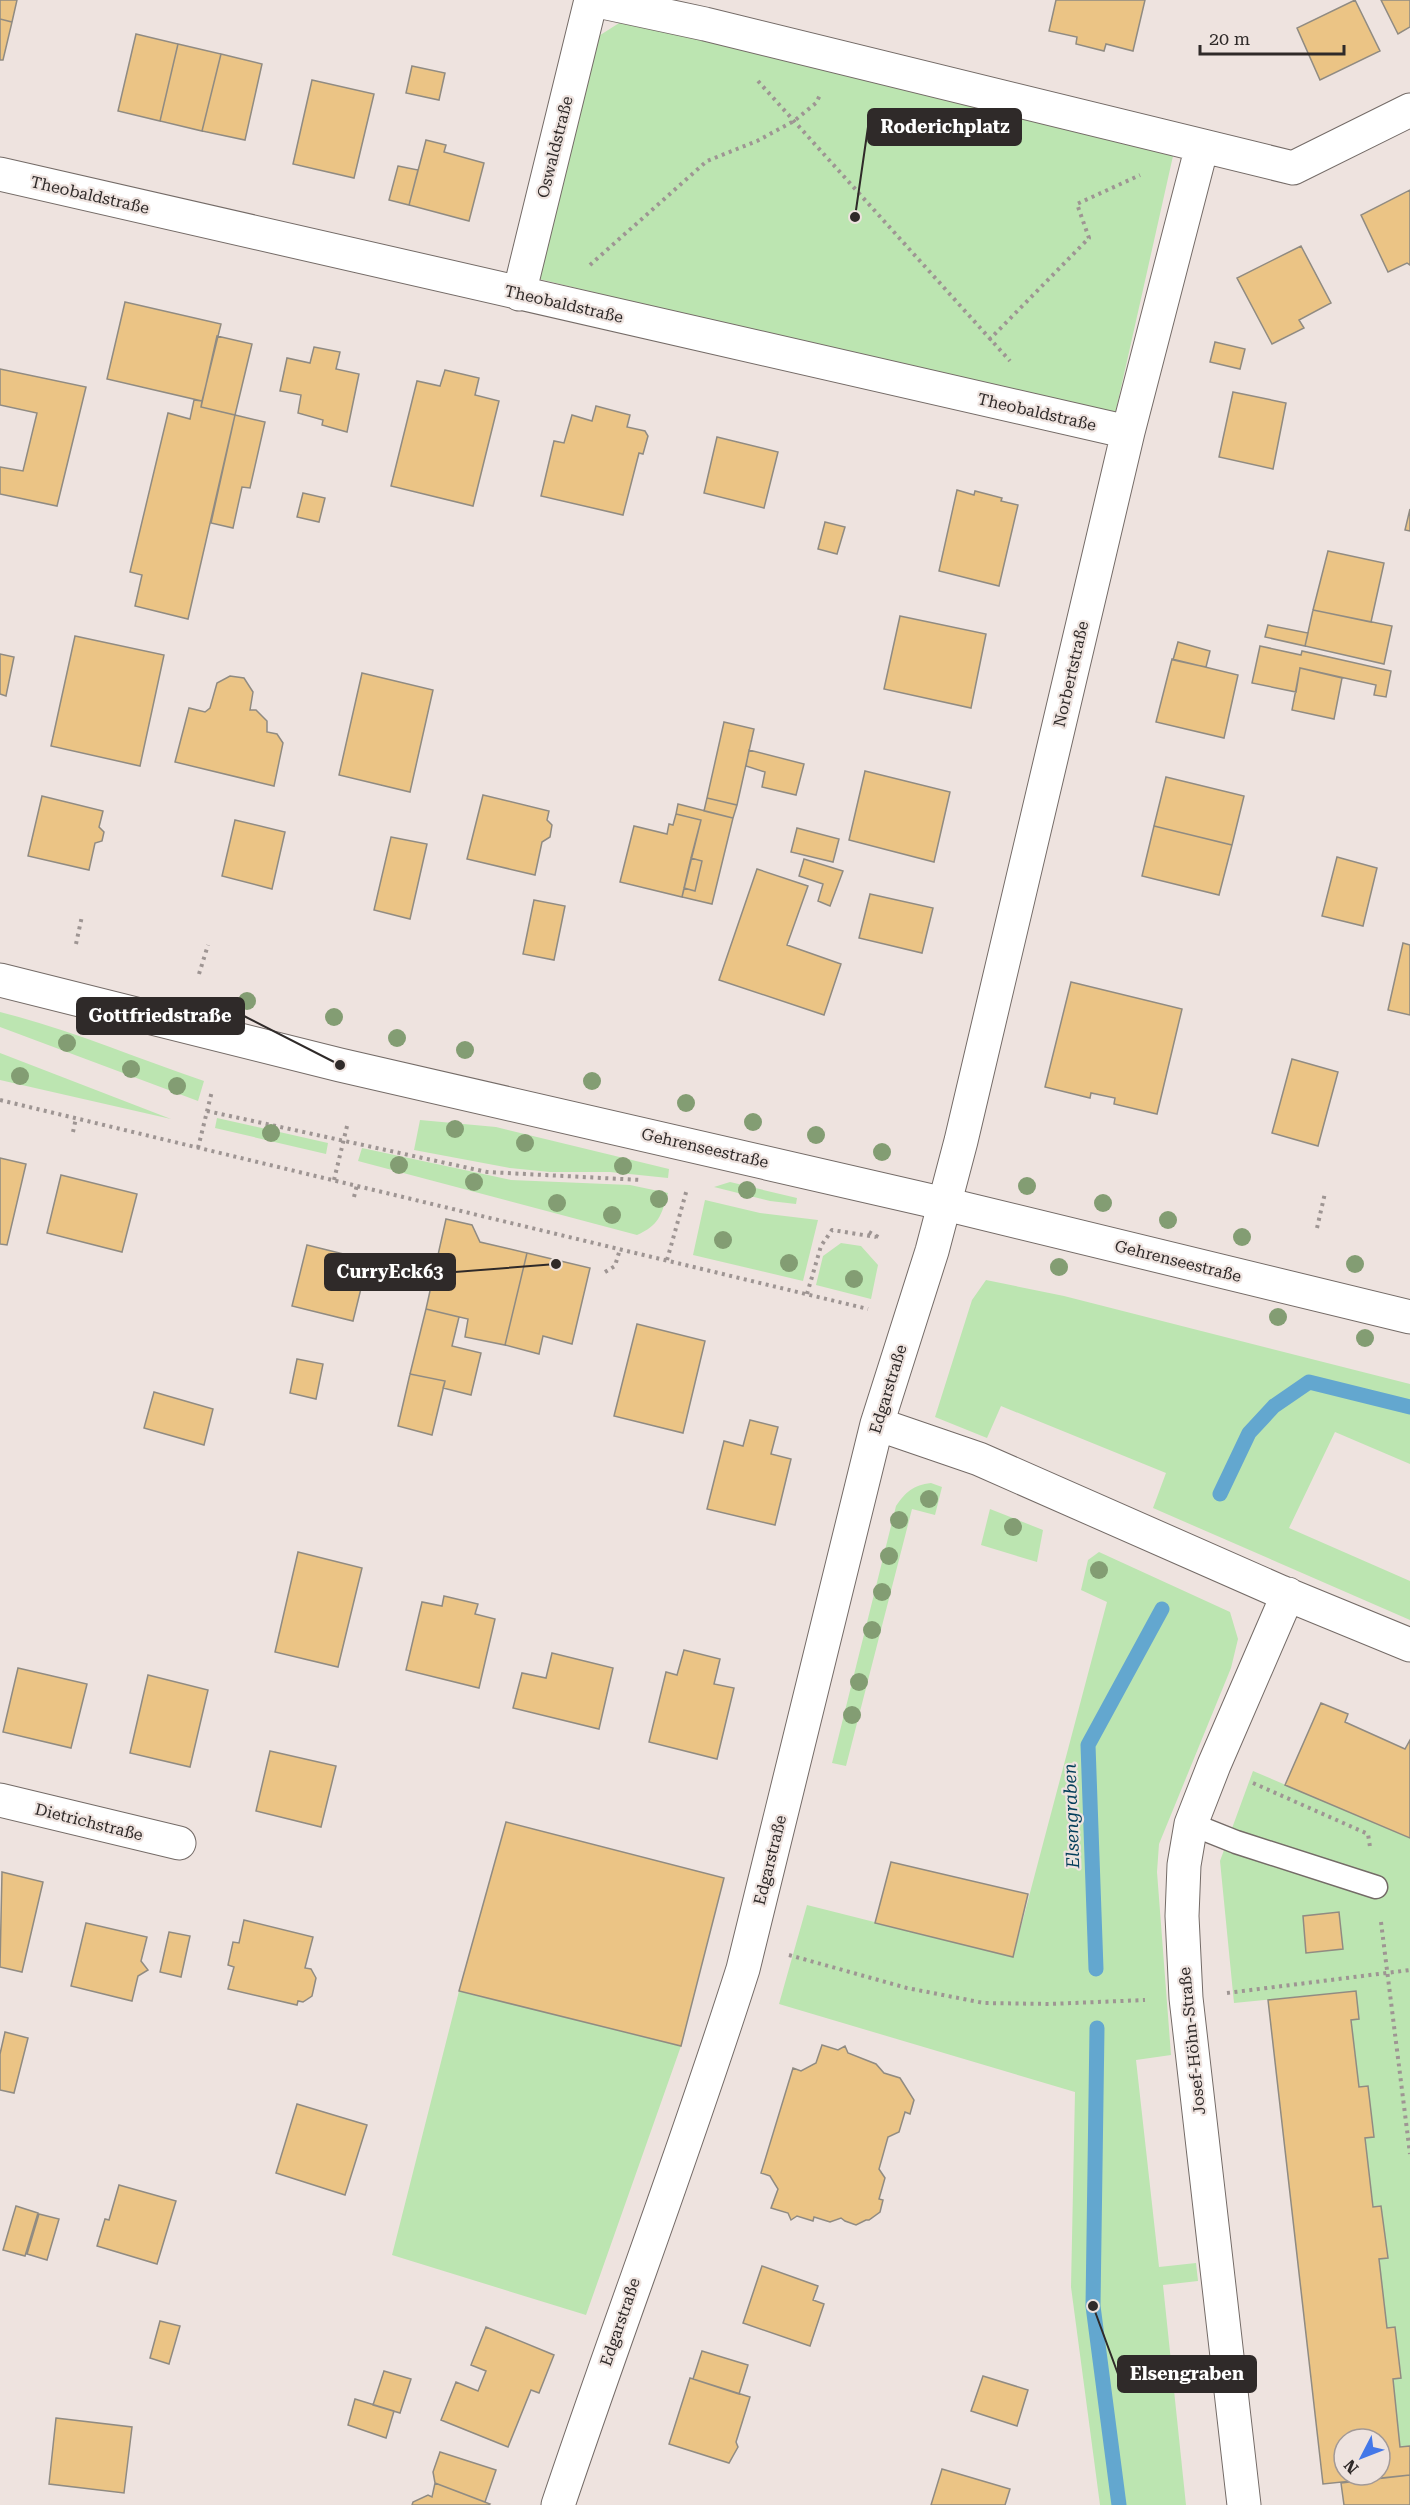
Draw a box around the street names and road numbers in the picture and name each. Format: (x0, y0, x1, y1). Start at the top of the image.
street label: Oswaldstraße (533, 94, 577, 200)
street label: Theobaldstraße (29, 172, 151, 218)
street label: Theobaldstraße (503, 281, 625, 327)
street label: Theobaldstraße (976, 389, 1098, 435)
street label: Norbertstraße (1050, 619, 1092, 729)
street label: Gehrenseestraße (640, 1124, 771, 1172)
street label: Gehrenseestraße (1113, 1236, 1243, 1286)
street label: Edgarstraße (865, 1342, 911, 1436)
street label: Dietrichstraße (33, 1799, 145, 1845)
street label: Edgarstraße (750, 1813, 790, 1907)
street label: Josef-Höhn-Straße (1175, 1966, 1209, 2116)
street label: Edgarstraße (596, 2275, 644, 2369)

